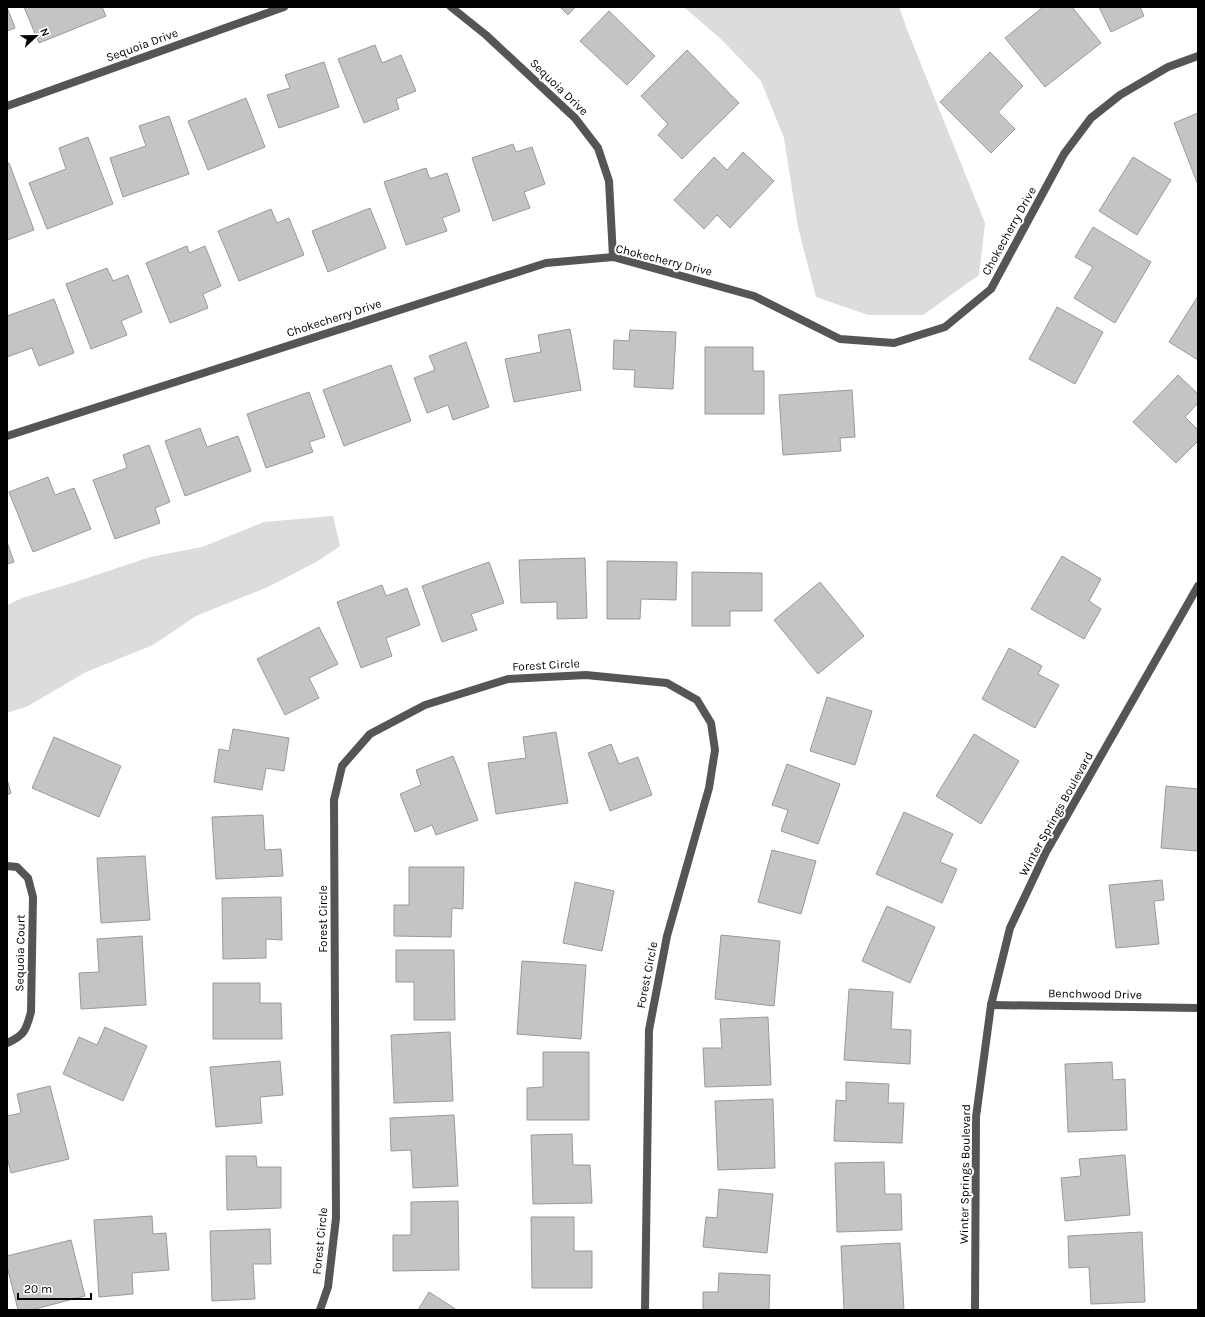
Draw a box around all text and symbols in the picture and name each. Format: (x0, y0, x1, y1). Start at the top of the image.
north arrow (16, 16, 56, 56)
text: N (37, 26, 52, 39)
street label: Sequoia Drive (104, 26, 180, 64)
street label: Sequoia Drive (527, 56, 591, 118)
street label: Chokecherry Drive (979, 184, 1039, 278)
street label: Chokecherry Drive (614, 241, 714, 279)
street label: Chokecherry Drive (285, 296, 383, 340)
street label: Forest Circle (512, 656, 580, 674)
street label: Winter Springs Boulevard (1016, 750, 1096, 878)
street label: Forest Circle (316, 885, 330, 953)
street label: Sequoia Court (12, 914, 28, 992)
street label: Forest Circle (634, 940, 660, 1010)
street label: Benchwood Drive (1048, 986, 1142, 1002)
street label: Winter Springs Boulevard (957, 1104, 973, 1244)
street label: Forest Circle (310, 1207, 330, 1275)
scale bar (18, 1275, 91, 1301)
text: 20 m (24, 1282, 52, 1296)

